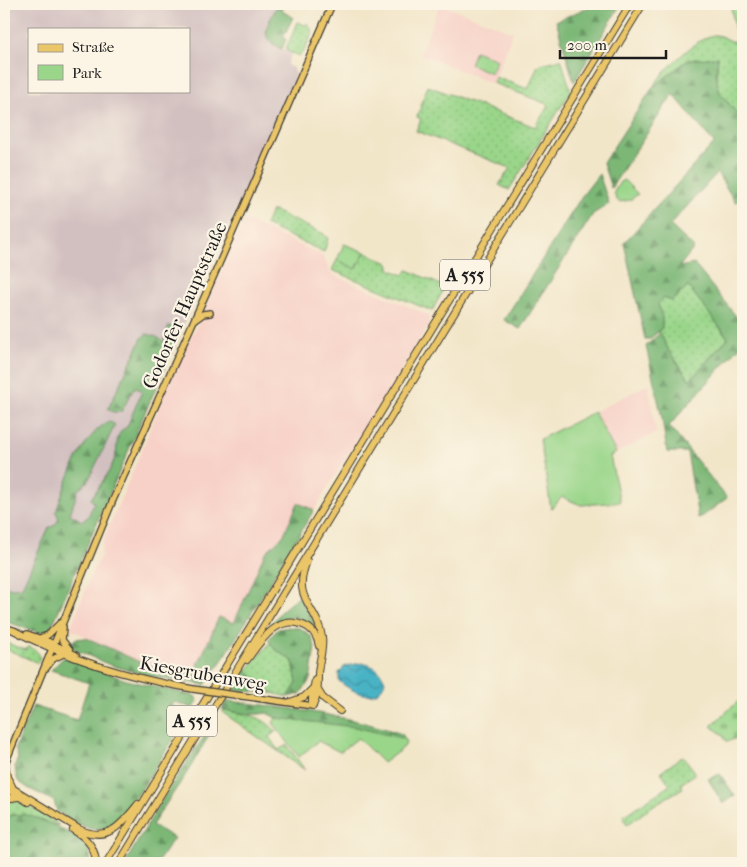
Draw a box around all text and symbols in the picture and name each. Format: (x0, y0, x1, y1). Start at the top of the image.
legend (28, 28, 190, 92)
scale bar (560, 28, 666, 60)
text: 200 m (567, 36, 607, 54)
text: Straße (72, 38, 115, 56)
text: Park (72, 64, 102, 82)
street label: Godorfer Hauptstraße (138, 218, 232, 392)
road number: A 555 (440, 260, 490, 290)
street label: Kiesgrubenweg (138, 652, 269, 696)
road number: A 555 (167, 706, 217, 736)

